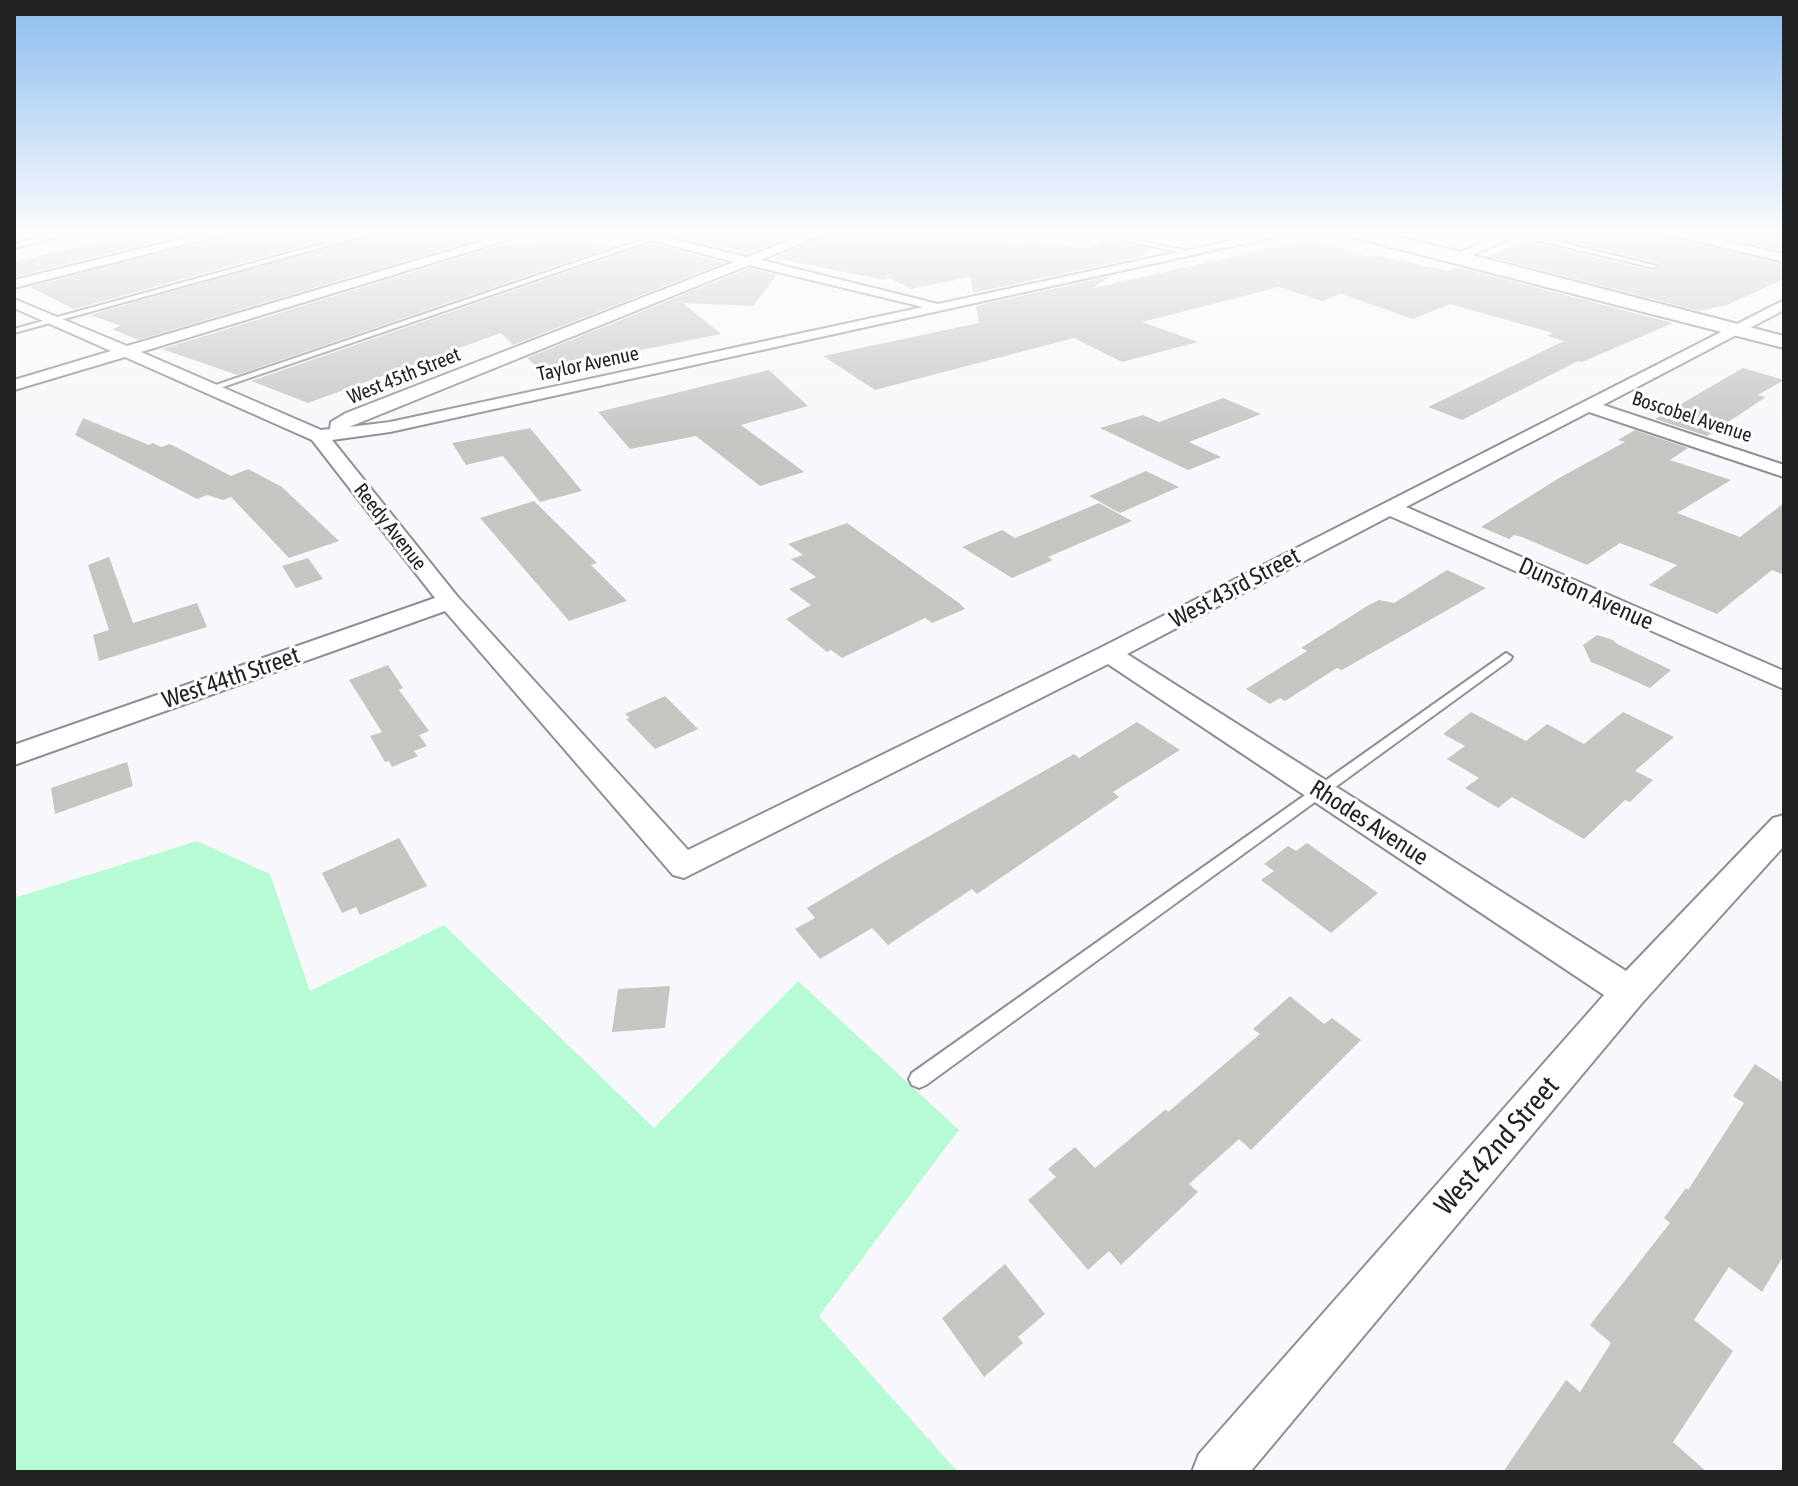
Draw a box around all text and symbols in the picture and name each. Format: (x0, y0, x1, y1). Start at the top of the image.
street label: Taylor Avenue (535, 342, 641, 386)
street label: West 45th Street (344, 343, 464, 409)
street label: Boscobel Avenue (1629, 386, 1755, 448)
street label: Reedy Avenue (349, 479, 431, 575)
street label: West 43rd Street (1165, 542, 1305, 634)
street label: Dunston Avenue (1514, 551, 1658, 637)
street label: West 44th Street (159, 641, 303, 715)
street label: Rhodes Avenue (1304, 774, 1434, 872)
street label: West 42nd Street (1428, 1070, 1566, 1222)

